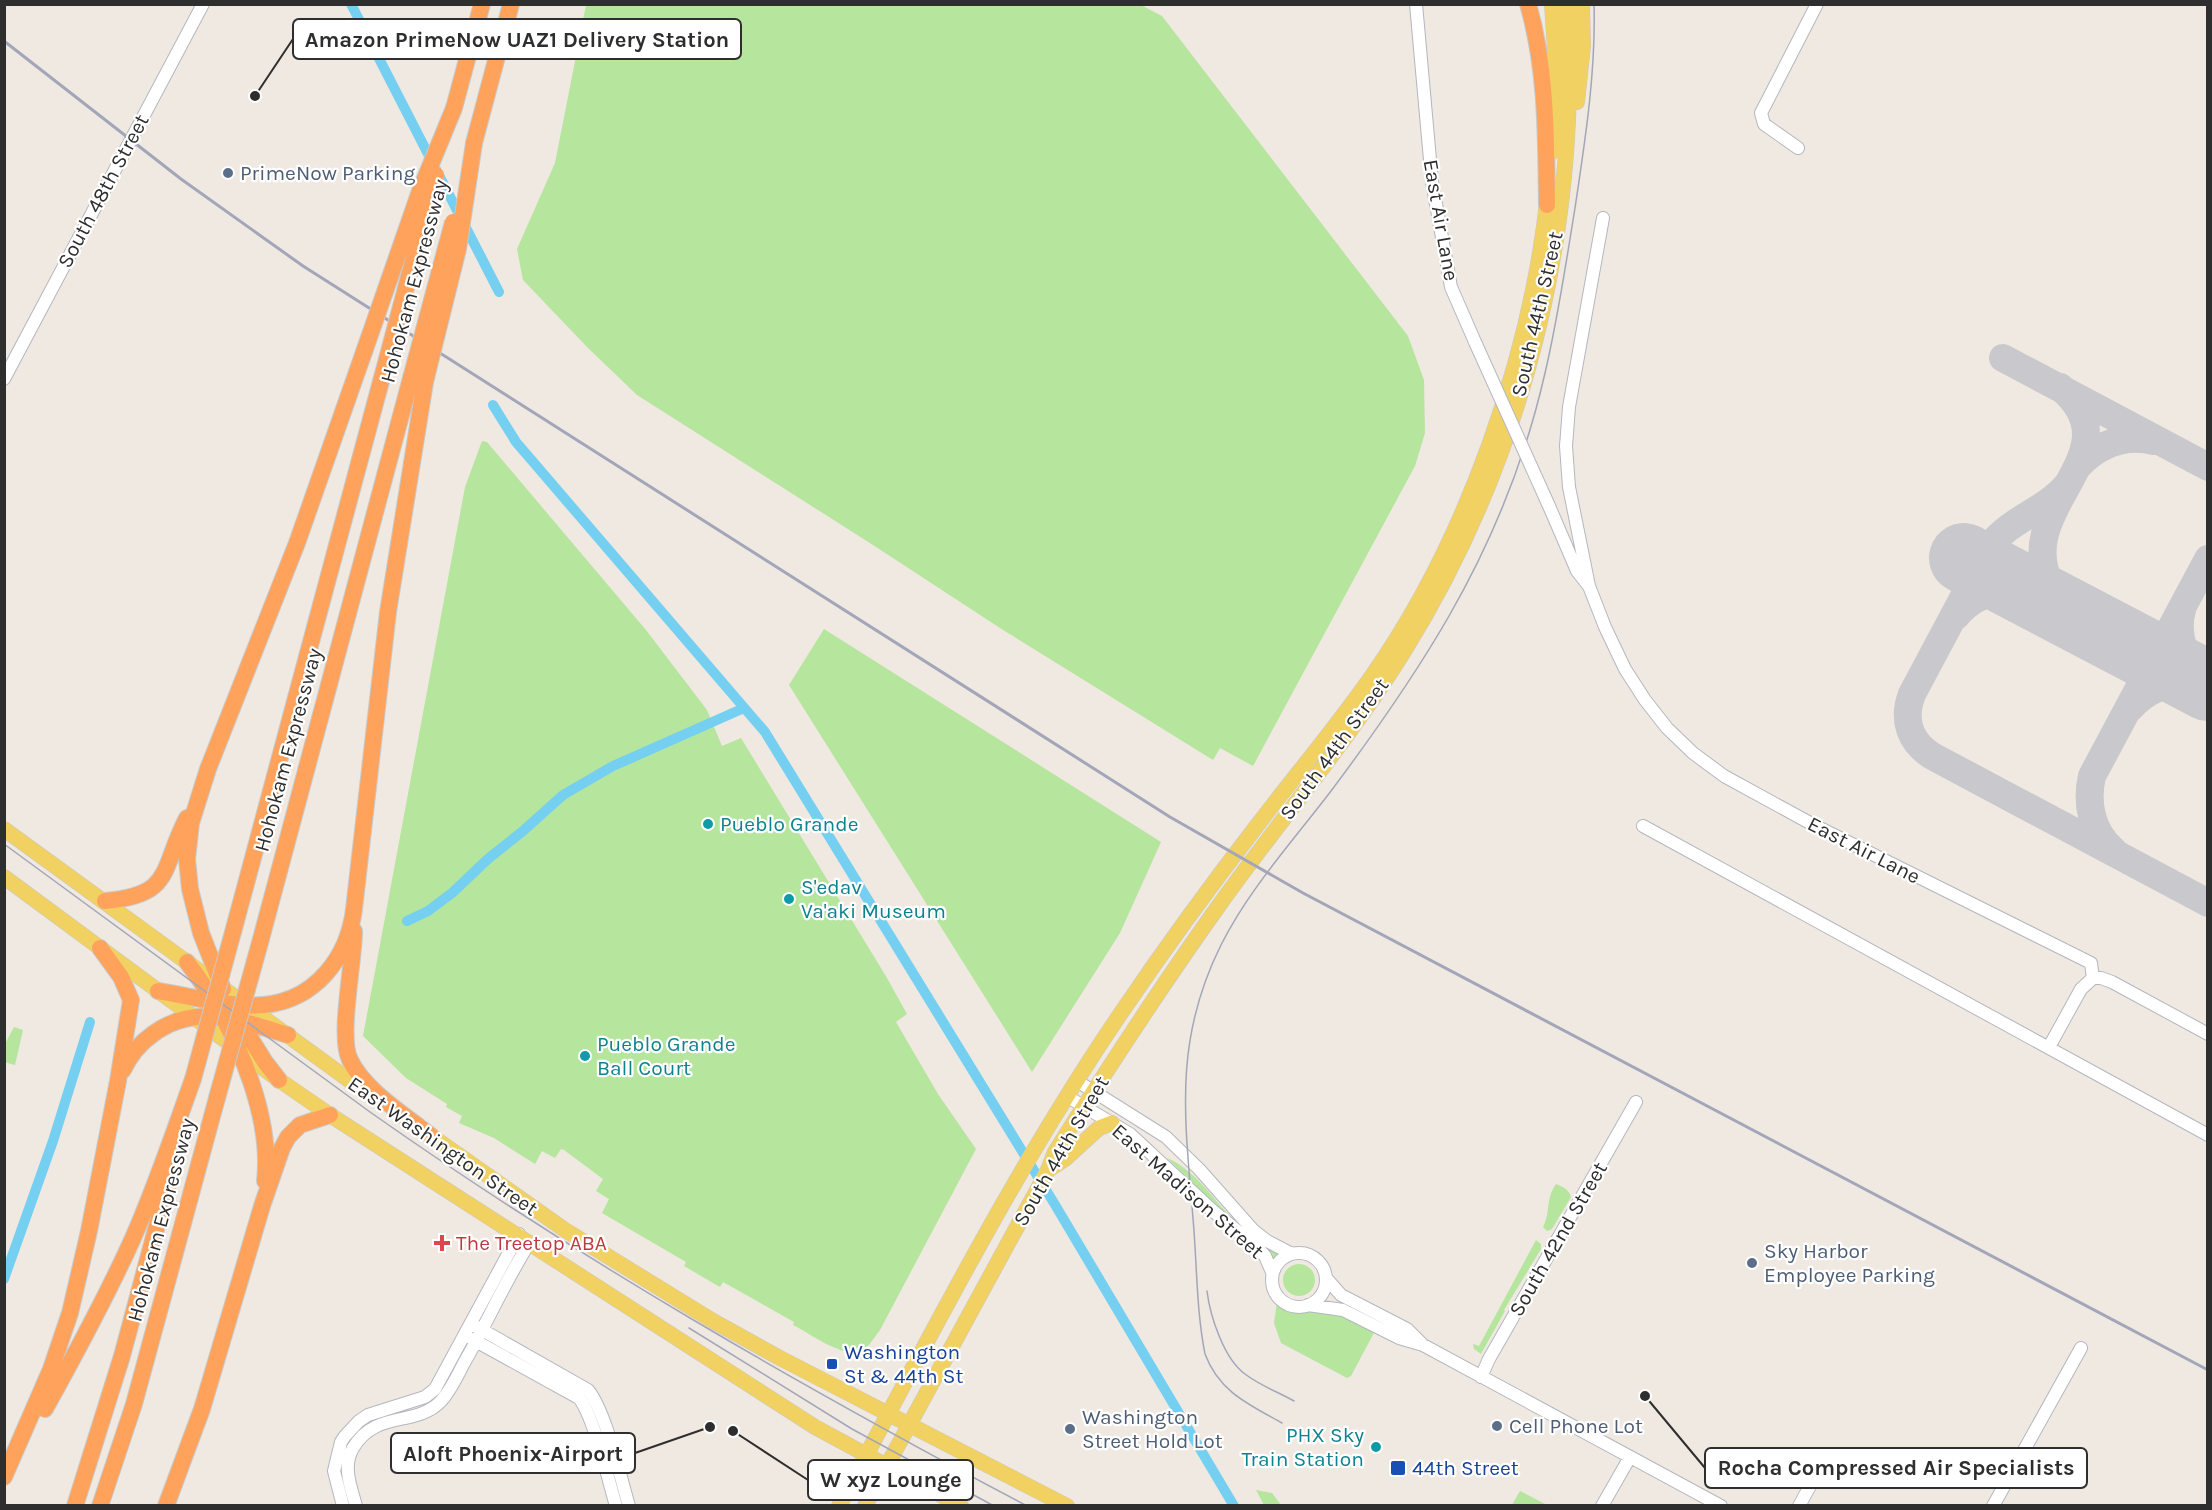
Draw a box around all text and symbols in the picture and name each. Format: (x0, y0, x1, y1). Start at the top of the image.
callout: Amazon PrimeNow UAZ1 Delivery Station (293, 19, 741, 59)
text: Amazon PrimeNow UAZ1 Delivery Station (305, 27, 729, 53)
street label: South 48th Street (52, 110, 154, 272)
street label: East Air Lane (1419, 157, 1463, 283)
place label: PrimeNow Parking (240, 161, 415, 185)
marker: PrimeNow Parking (221, 166, 235, 180)
street label: Hohokam Expressway (375, 176, 453, 385)
street label: South 44th Street (1506, 229, 1568, 399)
street label: Hohokam Expressway (249, 645, 327, 854)
street label: South 44th Street (1275, 673, 1393, 824)
street label: East Air Lane (1804, 811, 1924, 889)
place label: Pueblo Grande (720, 812, 858, 836)
marker: Pueblo Grande (701, 817, 715, 831)
place label: S'edav Va'aki Museum (801, 875, 946, 923)
marker: S'edav Va'aki Museum (782, 892, 796, 906)
place label: Pueblo Grande Ball Court (597, 1032, 735, 1080)
marker: Pueblo Grande Ball Court (578, 1049, 592, 1063)
street label: East Washington Street (344, 1071, 543, 1221)
street label: South 44th Street (1008, 1072, 1114, 1230)
street label: Hohokam Expressway (122, 1115, 200, 1324)
street label: East Madison Street (1107, 1119, 1269, 1263)
street label: South 42nd Street (1504, 1158, 1612, 1320)
place label: The Treetop ABA (456, 1231, 607, 1255)
marker: The Treetop ABA (433, 1234, 451, 1252)
place label: Sky Harbor Employee Parking (1764, 1239, 1935, 1287)
marker: Sky Harbor Employee Parking (1745, 1256, 1759, 1270)
place label: Washington St & 44th St (844, 1340, 963, 1388)
marker: Washington St & 44th St (825, 1357, 839, 1371)
place label: Washington Street Hold Lot (1082, 1405, 1223, 1453)
place label: Cell Phone Lot (1509, 1414, 1643, 1438)
marker: Cell Phone Lot (1490, 1419, 1504, 1433)
marker: Washington Street Hold Lot (1063, 1422, 1077, 1436)
place label: PHX Sky Train Station (1241, 1423, 1364, 1471)
callout: Aloft Phoenix-Airport (391, 1433, 635, 1473)
marker: PHX Sky Train Station (1369, 1440, 1383, 1454)
text: Aloft Phoenix-Airport (403, 1441, 623, 1467)
callout: Rocha Compressed Air Specialists (1705, 1448, 2087, 1488)
text: Rocha Compressed Air Specialists (1717, 1455, 2075, 1481)
place label: 44th Street (1412, 1456, 1519, 1480)
marker: 44th Street (1389, 1459, 1407, 1477)
callout: W xyz Lounge (808, 1460, 973, 1500)
text: W xyz Lounge (820, 1467, 962, 1493)

